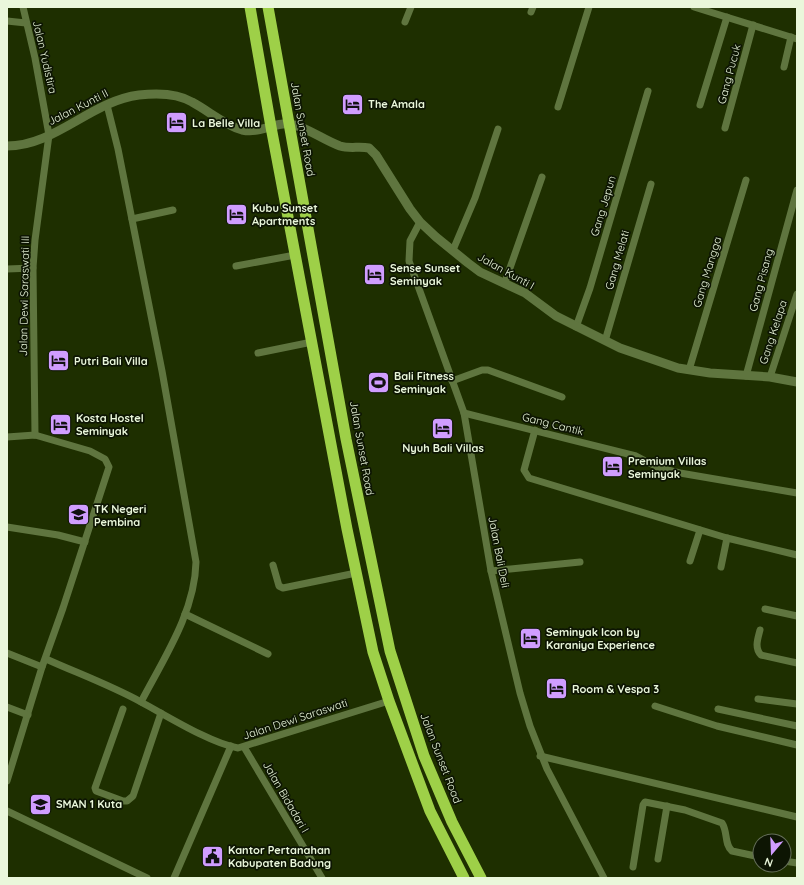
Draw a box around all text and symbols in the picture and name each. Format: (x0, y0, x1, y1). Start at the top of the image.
street label: Jalan Yudistira (30, 19, 60, 95)
street label: Gang Pucuk (714, 42, 744, 105)
street label: Jalan Sunset Road (288, 81, 318, 177)
street label: Jalan Kunti II (45, 86, 111, 128)
hotel icon: The Amala (340, 91, 366, 117)
place label: The Amala (368, 97, 425, 111)
hotel icon: La Belle Villa (163, 110, 189, 136)
place label: La Belle Villa (192, 116, 260, 130)
street label: Gang Jepun (587, 174, 619, 238)
hotel icon: Kubu Sunset Apartments (223, 201, 249, 227)
place label: Kubu Sunset Apartments (252, 201, 318, 228)
street label: Gang Melati (602, 229, 632, 291)
street label: Gang Mangga (690, 235, 724, 309)
street label: Jalan Dewi Saraswati III (16, 236, 32, 356)
street label: Gang Pisang (746, 247, 776, 313)
street label: Jalan Kunti I (475, 250, 537, 292)
hotel icon: Sense Sunset Seminyak (361, 261, 387, 287)
place label: Sense Sunset Seminyak (390, 261, 460, 288)
street label: Gang Kelapa (756, 298, 790, 366)
hotel icon: Putri Bali Villa (46, 348, 72, 374)
place label: Putri Bali Villa (74, 354, 148, 368)
sports icon: Bali Fitness Seminyak (366, 369, 392, 395)
place label: Bali Fitness Seminyak (394, 369, 454, 396)
street label: Jalan Sunset Road (347, 400, 377, 496)
street label: Gang Cantik (521, 410, 585, 438)
hotel icon: Kosta Hostel Seminyak (48, 411, 74, 437)
place label: Kosta Hostel Seminyak (76, 411, 144, 438)
hotel icon: Nyuh Bali Villas (430, 415, 456, 441)
place label: Nyuh Bali Villas (402, 441, 484, 455)
hotel icon: Premium Villas Seminyak (600, 454, 626, 480)
place label: Premium Villas Seminyak (628, 454, 706, 481)
school or university icon: TK Negeri Pembina (66, 502, 92, 528)
place label: TK Negeri Pembina (94, 502, 146, 529)
street label: Jalan Bali Deli (485, 515, 513, 589)
hotel icon: Seminyak Icon by Karaniya Experience (518, 625, 544, 651)
place label: Seminyak Icon by Karaniya Experience (546, 625, 655, 652)
hotel icon: Room & Vespa 3 (544, 676, 570, 702)
place label: Room & Vespa 3 (572, 682, 659, 696)
street label: Jalan Dewi Saraswati (241, 695, 349, 743)
street label: Jalan Sunset Road (417, 711, 465, 805)
street label: Jalan Bidadari I (260, 759, 312, 835)
school or university icon: SMAN 1 Kuta (28, 791, 54, 817)
place label: SMAN 1 Kuta (56, 797, 122, 811)
north arrow (752, 833, 792, 873)
public building icon: Kantor Pertanahan Kabupaten Badung (199, 843, 225, 869)
place label: Kantor Pertanahan Kabupaten Badung (228, 843, 331, 870)
text: N (763, 855, 775, 870)

